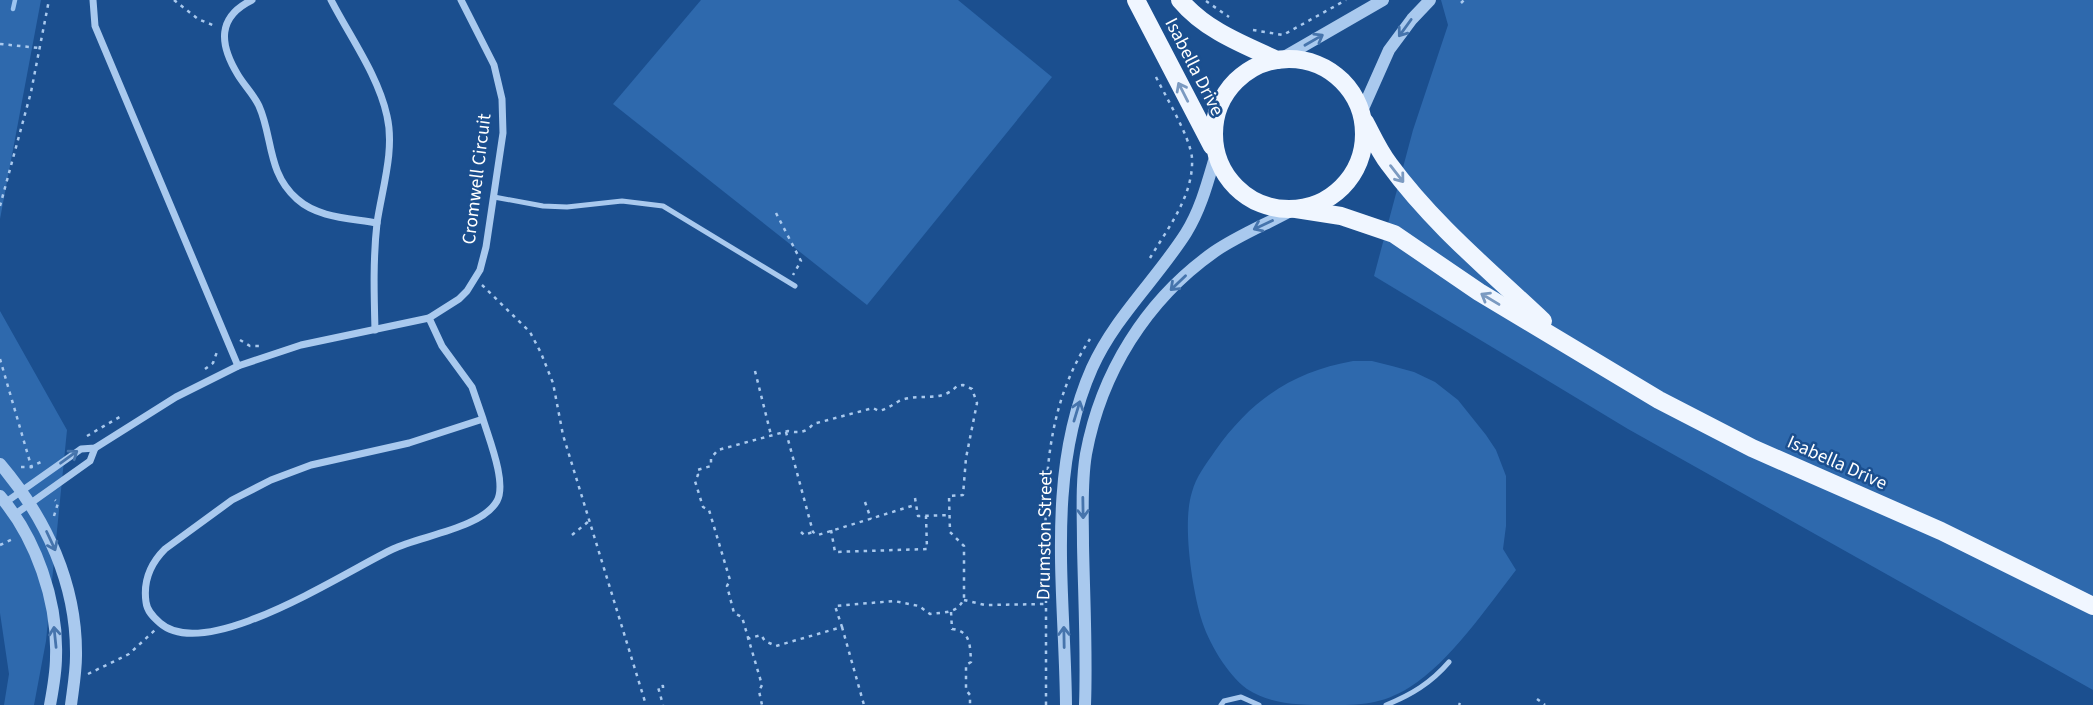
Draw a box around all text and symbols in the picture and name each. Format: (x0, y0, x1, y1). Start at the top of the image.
street label: Isabella Drive (1158, 13, 1230, 121)
one-way arrow (1398, 18, 1412, 37)
one-way arrow (1303, 33, 1323, 47)
one-way arrow (1176, 82, 1189, 103)
street label: Cromwell Circuit (456, 111, 499, 246)
one-way arrow (1389, 164, 1404, 182)
one-way arrow (1253, 219, 1274, 232)
one-way arrow (1169, 274, 1186, 291)
one-way arrow (1481, 291, 1501, 305)
one-way arrow (1071, 400, 1084, 422)
street label: Isabella Drive (1783, 429, 1891, 497)
one-way arrow (59, 450, 78, 464)
street label: Drumston Street (1030, 469, 1060, 600)
one-way arrow (1076, 496, 1090, 519)
one-way arrow (45, 530, 58, 551)
one-way arrow (48, 626, 61, 649)
one-way arrow (1057, 626, 1071, 649)

